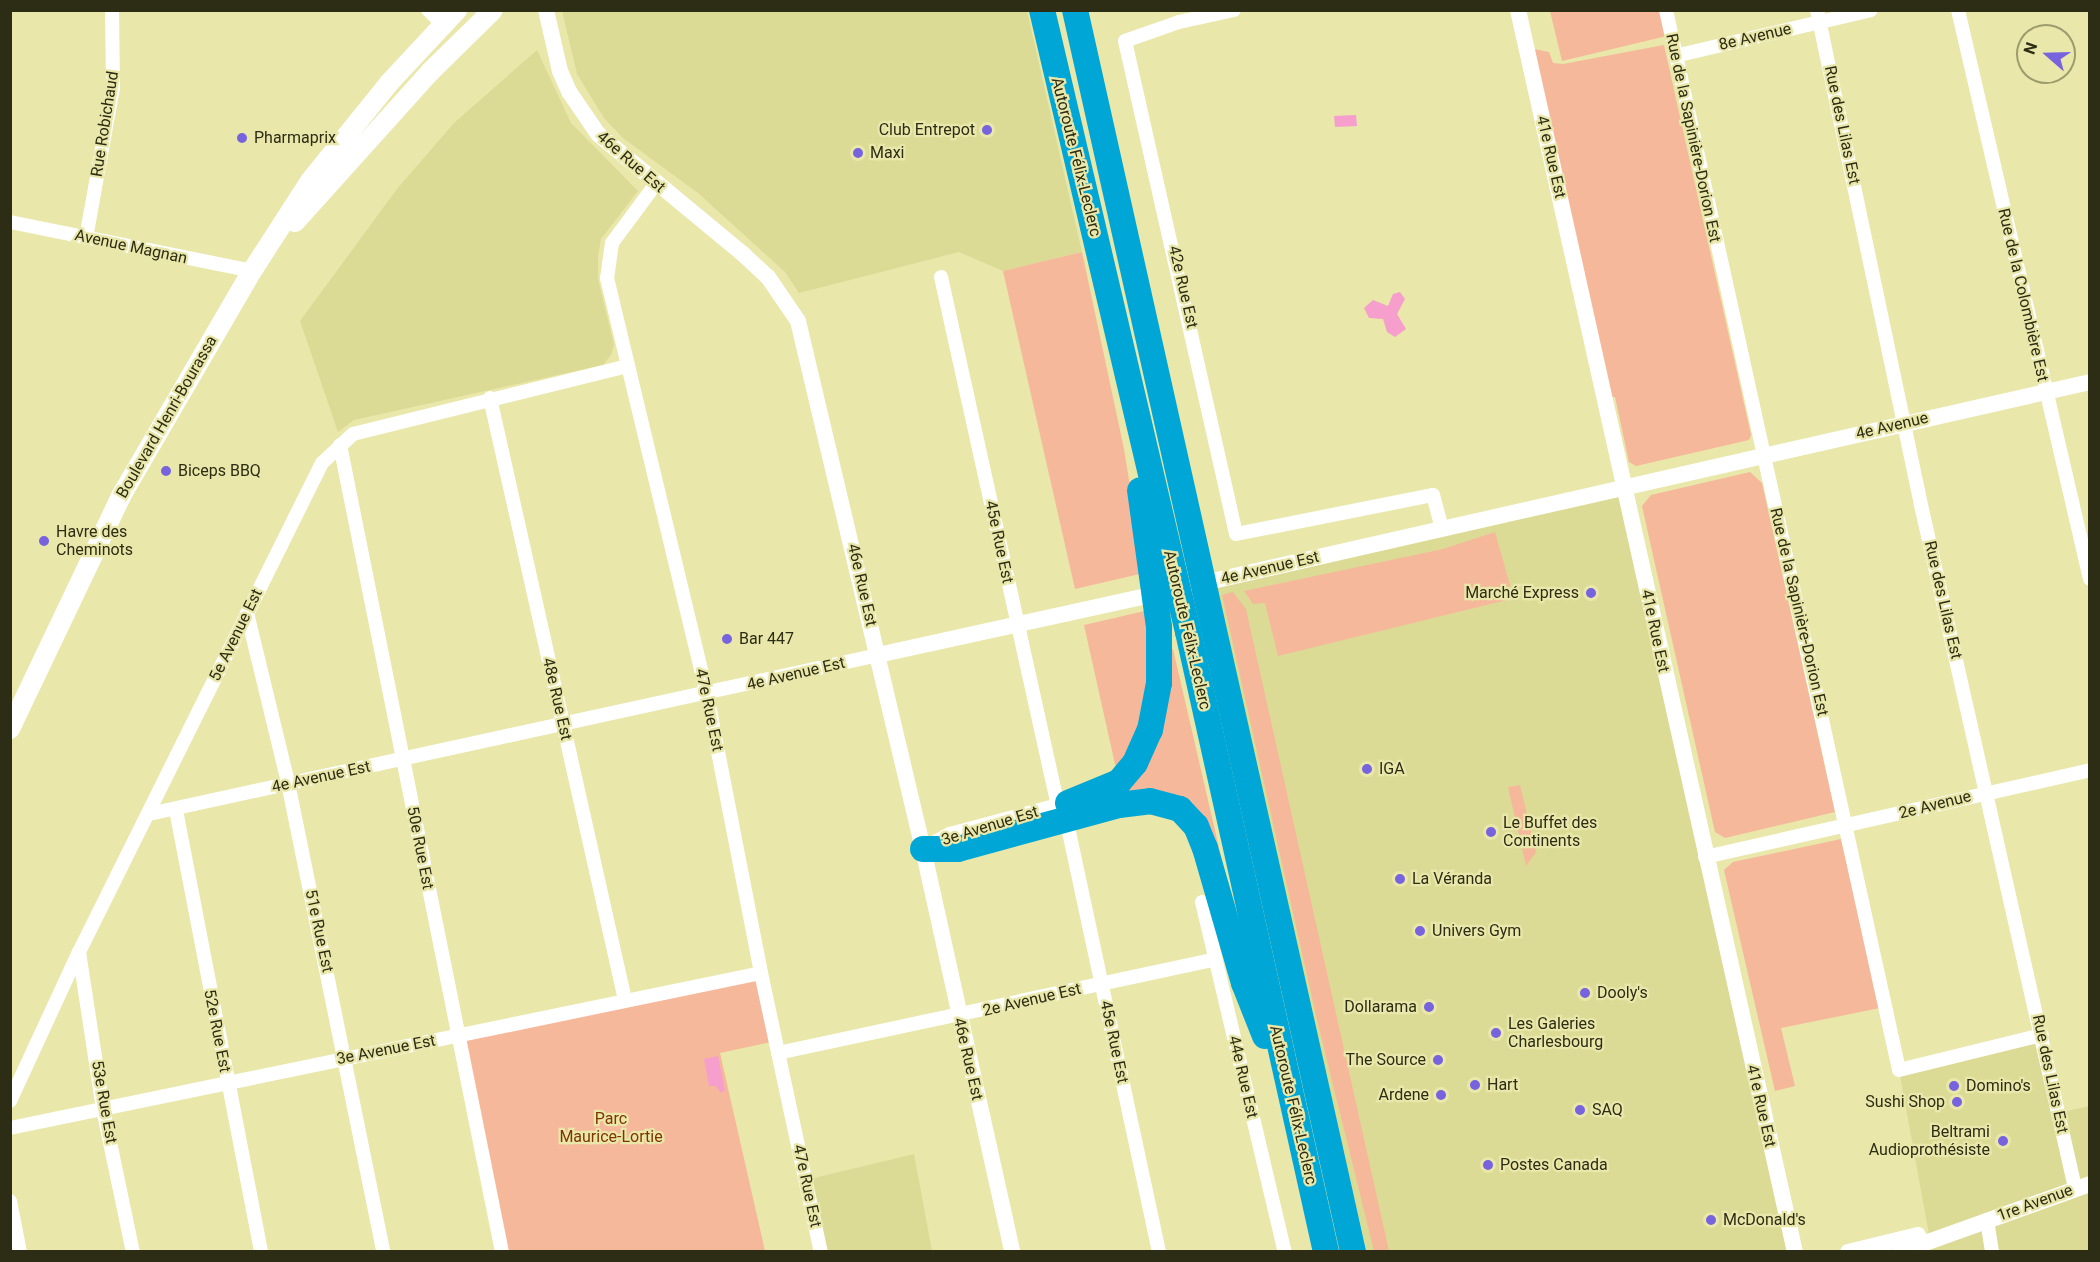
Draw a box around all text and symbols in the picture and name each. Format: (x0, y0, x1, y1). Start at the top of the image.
street label: 8e Avenue (1717, 19, 1793, 55)
north arrow (2016, 24, 2076, 84)
street label: Rue de la Sapinière-Dorion Est (1661, 32, 1725, 244)
text: N (2020, 40, 2041, 57)
street label: Rue des Lilas Est (1820, 64, 1864, 186)
street label: Rue Robichaud (87, 70, 123, 178)
street label: Autoroute Félix-Leclerc (1047, 76, 1105, 238)
street label: 41e Rue Est (1532, 114, 1570, 200)
place label: Club Entrepot (879, 120, 975, 140)
marker: Club Entrepot (980, 123, 994, 137)
street label: 46e Rue Est (593, 127, 669, 197)
place label: Pharmaprix (254, 128, 336, 148)
marker: Pharmaprix (235, 131, 249, 145)
place label: Maxi (870, 143, 904, 163)
marker: Maxi (851, 146, 865, 160)
street label: Rue de la Colombière Est (1994, 206, 2052, 384)
street label: Avenue Magnan (73, 226, 189, 268)
street label: 42e Rue Est (1164, 244, 1202, 330)
street label: Boulevard Henri-Bourassa (113, 332, 221, 502)
street label: 4e Avenue (1854, 408, 1930, 444)
place label: Biceps BBQ (178, 461, 261, 481)
marker: Biceps BBQ (159, 464, 173, 478)
street label: 45e Rue Est (981, 499, 1017, 585)
street label: Rue de la Sapinière-Dorion Est (1766, 506, 1832, 718)
place label: Havre des Cheminots (56, 522, 133, 560)
marker: Havre des Cheminots (37, 534, 51, 548)
street label: Rue des Lilas Est (1920, 539, 1966, 661)
street label: 46e Rue Est (843, 542, 881, 628)
street label: 4e Avenue Est (1219, 547, 1321, 589)
street label: Autoroute Félix-Leclerc (1159, 548, 1215, 712)
place label: Marché Express (1465, 583, 1579, 603)
street label: 5e Avenue Est (205, 586, 267, 684)
marker: Marché Express (1584, 586, 1598, 600)
street label: 41e Rue Est (1637, 588, 1673, 674)
place label: Bar 447 (739, 629, 794, 649)
marker: Bar 447 (720, 632, 734, 646)
street label: 4e Avenue Est (745, 653, 847, 695)
street label: 48e Rue Est (538, 656, 576, 742)
street label: 47e Rue Est (691, 667, 727, 753)
street label: 4e Avenue Est (270, 757, 372, 797)
place label: IGA (1379, 759, 1405, 779)
marker: IGA (1360, 762, 1374, 776)
street label: 2e Avenue (1897, 787, 1973, 823)
street label: 3e Avenue Est (939, 802, 1041, 850)
street label: 50e Rue Est (403, 805, 437, 891)
place label: Le Buffet des Continents (1503, 813, 1597, 851)
marker: Le Buffet des Continents (1484, 825, 1498, 839)
place label: La Véranda (1412, 869, 1492, 889)
marker: La Véranda (1393, 872, 1407, 886)
street label: 51e Rue Est (301, 888, 337, 974)
place label: Univers Gym (1432, 921, 1521, 941)
marker: Univers Gym (1413, 924, 1427, 938)
street label: 2e Avenue Est (981, 979, 1083, 1021)
place label: Dooly's (1597, 983, 1648, 1003)
marker: Dooly's (1578, 986, 1592, 1000)
street label: 52e Rue Est (200, 988, 234, 1074)
place label: Dollarama (1344, 997, 1417, 1017)
street label: 45e Rue Est (1096, 999, 1132, 1085)
marker: Dollarama (1422, 1000, 1436, 1014)
street label: Rue des Lilas Est (2028, 1013, 2072, 1135)
place label: Les Galeries Charlesbourg (1508, 1014, 1603, 1052)
street label: 46e Rue Est (949, 1016, 987, 1102)
street label: Autoroute Félix-Leclerc (1265, 1023, 1321, 1187)
marker: Les Galeries Charlesbourg (1489, 1026, 1503, 1040)
street label: 3e Avenue Est (335, 1031, 437, 1069)
street label: 44e Rue Est (1224, 1034, 1262, 1120)
place label: The Source (1346, 1050, 1426, 1070)
marker: The Source (1431, 1053, 1445, 1067)
street label: 53e Rue Est (87, 1059, 121, 1145)
street label: 41e Rue Est (1742, 1063, 1780, 1149)
place label: Hart (1487, 1075, 1518, 1095)
place label: Domino's (1966, 1076, 2031, 1096)
marker: Hart (1468, 1078, 1482, 1092)
marker: Domino's (1947, 1079, 1961, 1093)
place label: Ardene (1378, 1085, 1429, 1105)
marker: Ardene (1434, 1088, 1448, 1102)
place label: Sushi Shop (1865, 1092, 1945, 1112)
marker: Sushi Shop (1950, 1095, 1964, 1109)
place label: SAQ (1592, 1100, 1623, 1120)
marker: SAQ (1573, 1103, 1587, 1117)
park label: Parc Maurice-Lortie (559, 1109, 663, 1147)
place label: Beltrami Audioprothésiste (1869, 1122, 1990, 1160)
marker: Beltrami Audioprothésiste (1994, 1132, 2012, 1150)
street label: 47e Rue Est (789, 1143, 825, 1229)
place label: Postes Canada (1500, 1155, 1608, 1175)
marker: Postes Canada (1481, 1158, 1495, 1172)
street label: 1re Avenue (1995, 1180, 2075, 1226)
place label: McDonald's (1723, 1210, 1806, 1230)
marker: McDonald's (1704, 1213, 1718, 1227)

